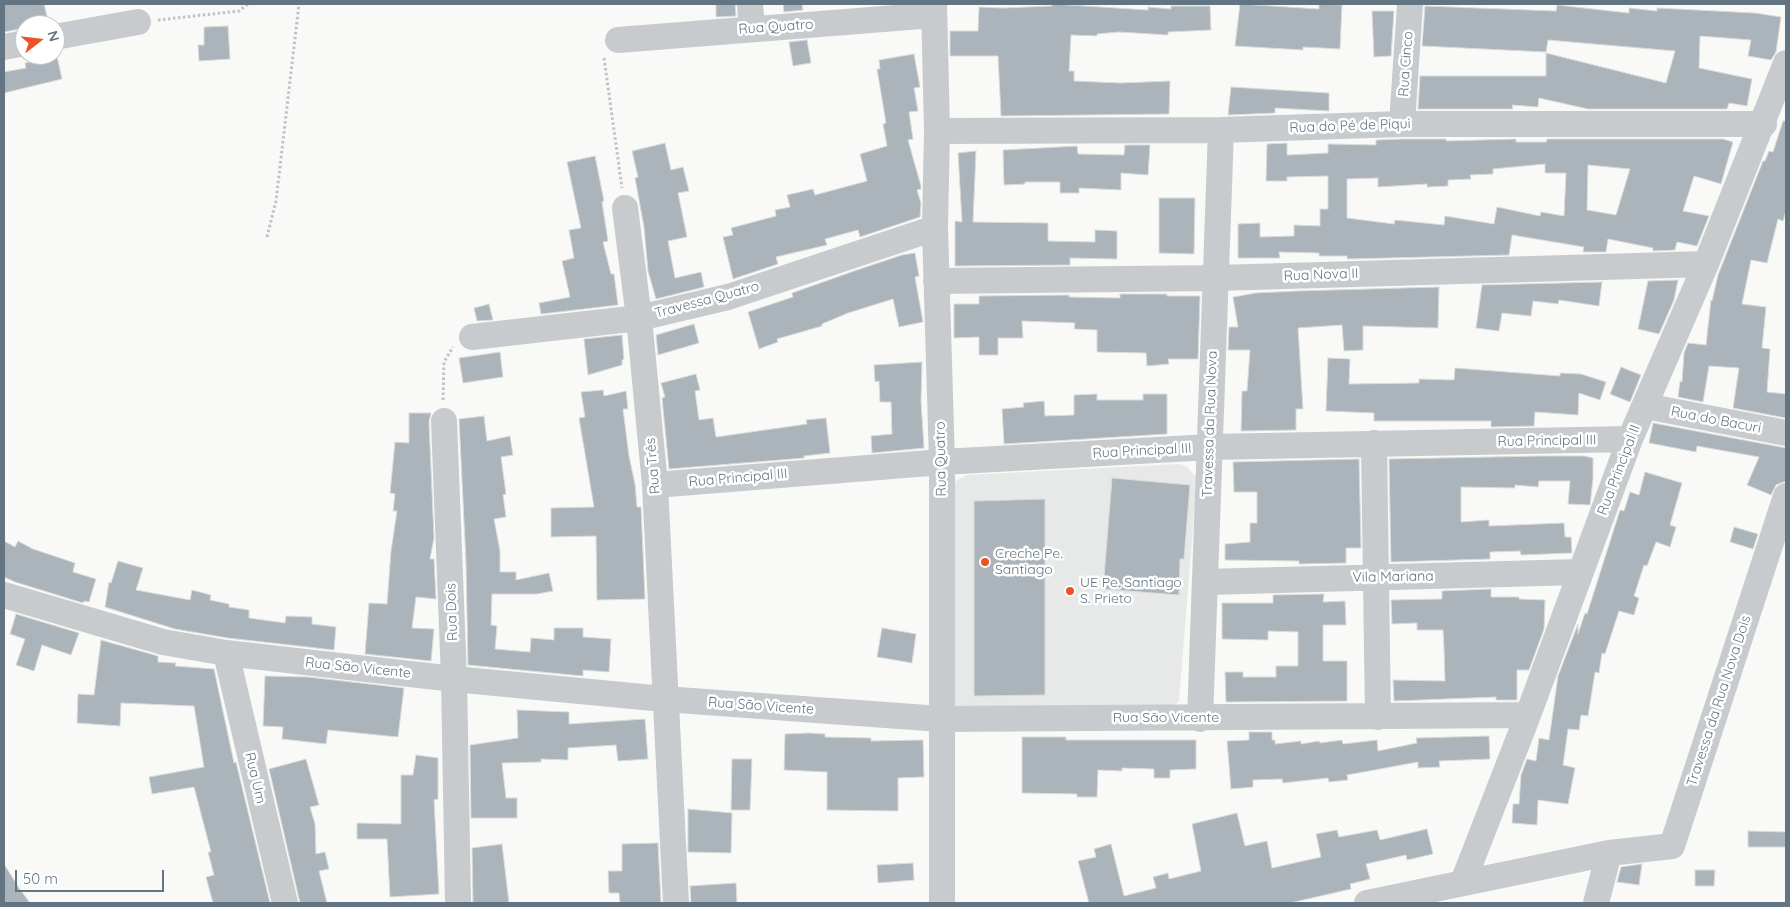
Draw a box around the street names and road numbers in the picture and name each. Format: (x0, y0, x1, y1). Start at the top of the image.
street label: Rua Quatro (738, 16, 814, 38)
street label: Rua Cinco (1395, 31, 1417, 97)
street label: Rua do Pé de Piqui (1289, 115, 1411, 137)
street label: Rua Nova II (1283, 265, 1359, 285)
street label: Travessa Quatro (653, 278, 761, 322)
street label: Travessa da Rua Nova (1199, 350, 1221, 498)
street label: Rua do Bacuri (1669, 403, 1763, 437)
street label: Rua Quatro (932, 421, 950, 497)
street label: Rua Principal II (1594, 422, 1644, 518)
street label: Rua Principal III (1497, 432, 1597, 450)
street label: Rua Três (642, 437, 664, 495)
street label: Rua Principal III (1092, 440, 1192, 462)
street label: Rua Principal III (688, 465, 788, 491)
street label: Vila Mariana (1352, 568, 1434, 586)
street label: Rua Dois (443, 583, 461, 641)
street label: Travessa da Rua Nova Dois (1683, 613, 1755, 789)
street label: Rua São Vicente (304, 654, 412, 682)
street label: Rua São Vicente (707, 694, 815, 718)
street label: Rua São Vicente (1113, 710, 1219, 726)
street label: Rua Um (241, 751, 269, 805)

